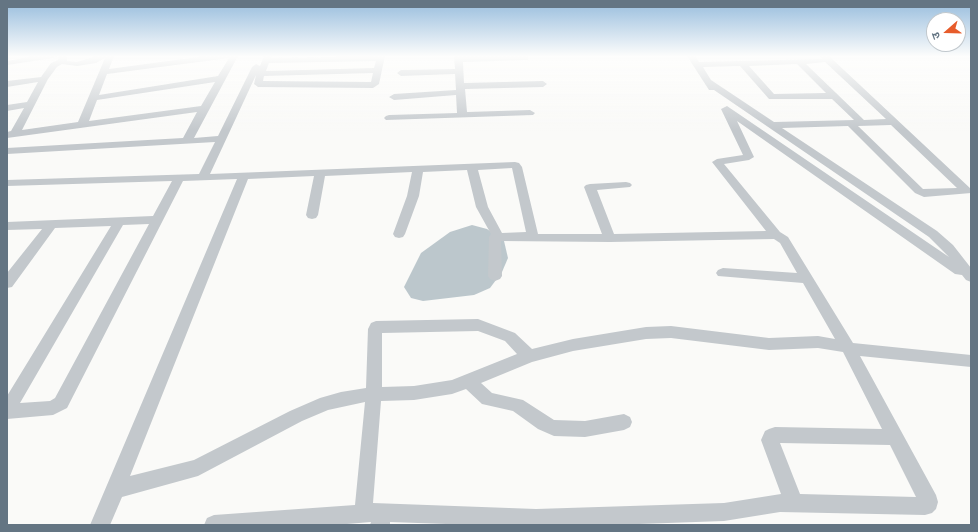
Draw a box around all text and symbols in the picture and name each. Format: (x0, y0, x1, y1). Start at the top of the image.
north arrow (926, 12, 966, 52)
text: उ (928, 30, 943, 41)

